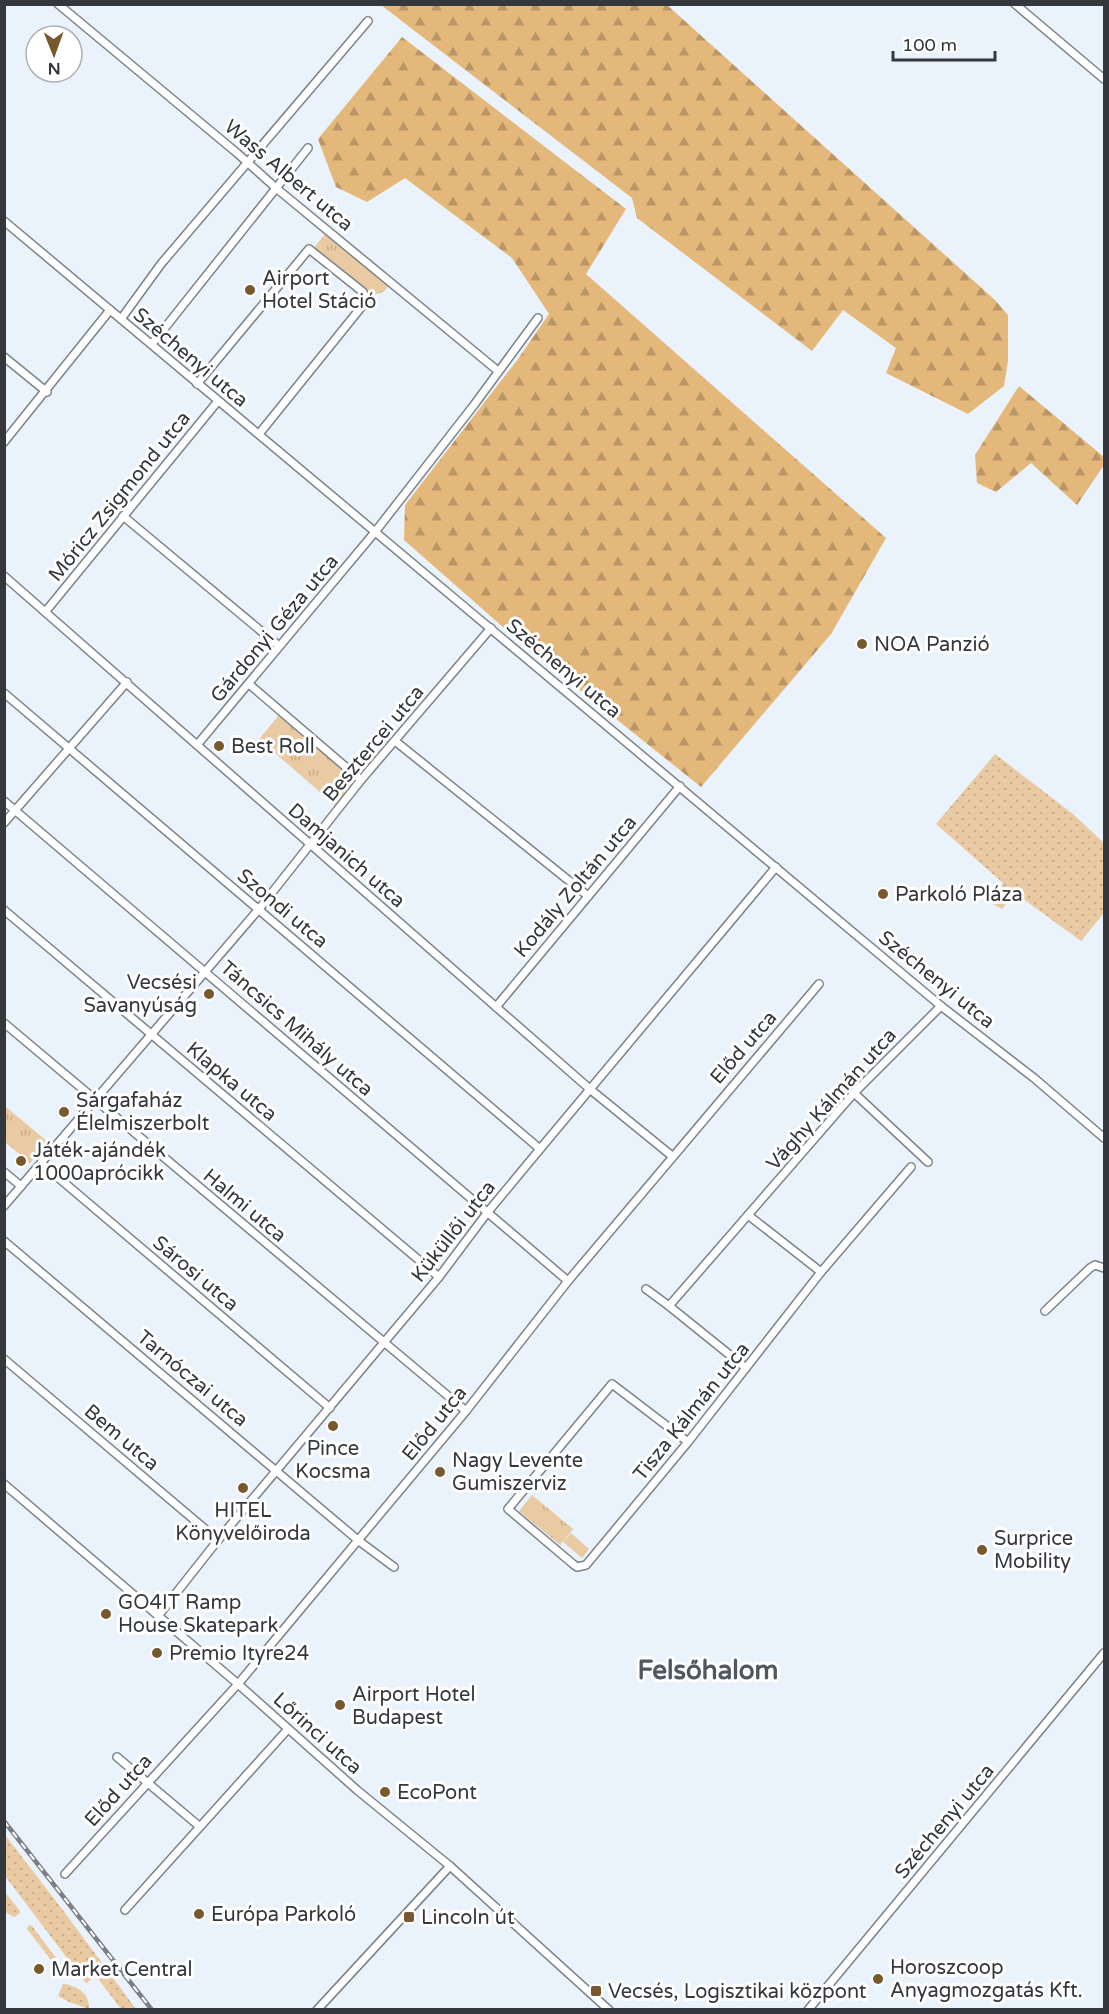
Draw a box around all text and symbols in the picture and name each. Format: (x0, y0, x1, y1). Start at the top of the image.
north arrow (24, 24, 84, 84)
scale bar (893, 24, 995, 62)
text: 100 m (902, 34, 957, 56)
text: N (48, 58, 61, 78)
street label: Wass Albert utca (219, 115, 358, 237)
place label: Airport Hotel Stáció (262, 267, 376, 314)
marker: Airport Hotel Stáció (243, 283, 257, 297)
street label: Széchenyi utca (128, 303, 253, 413)
street label: Móricz Zsigmond utca (44, 407, 196, 586)
street label: Gárdonyi Géza utca (206, 550, 344, 708)
street label: Széchenyi utca (501, 614, 626, 724)
place label: NOA Panzió (874, 633, 990, 657)
marker: NOA Panzió (855, 637, 869, 651)
street label: Besztercei utca (318, 681, 429, 807)
place label: Best Roll (231, 735, 315, 759)
marker: Best Roll (212, 739, 226, 753)
street label: Damjanich utca (283, 798, 410, 913)
street label: Kodály Zoltán utca (509, 811, 642, 963)
street label: Szondi utca (232, 864, 333, 954)
place label: Parkoló Pláza (895, 883, 1023, 907)
marker: Parkoló Pláza (876, 887, 890, 901)
street label: Széchenyi utca (874, 926, 999, 1034)
street label: Táncsics Mihály utca (215, 956, 378, 1102)
place label: Vecsési Savanyúság (84, 971, 197, 1018)
marker: Vecsési Savanyúság (202, 987, 216, 1001)
street label: Előd utca (705, 1006, 782, 1089)
street label: Vághy Kálmán utca (762, 1024, 902, 1176)
street label: Klapka utca (181, 1037, 282, 1127)
place label: Sárgafaház Élelmiszerbolt (76, 1089, 210, 1136)
marker: Sárgafaház Élelmiszerbolt (57, 1105, 71, 1119)
place label: Játék-ajándék 1000aprócikk (33, 1139, 166, 1186)
marker: Játék-ajándék 1000aprócikk (14, 1154, 28, 1168)
street label: Halmi utca (198, 1164, 291, 1248)
street label: Küküllői utca (407, 1176, 501, 1287)
street label: Sárosi utca (148, 1231, 243, 1317)
street label: Tarnóczai utca (132, 1325, 253, 1432)
street label: Tisza Kálmán utca (629, 1338, 755, 1486)
street label: Előd utca (397, 1381, 472, 1466)
street label: Bem utca (79, 1400, 164, 1476)
marker: Pince Kocsma (326, 1419, 340, 1433)
place label: Pince Kocsma (295, 1437, 371, 1484)
place label: Nagy Levente Gumiszerviz (452, 1449, 583, 1496)
marker: Nagy Levente Gumiszerviz (433, 1465, 447, 1479)
marker: HITEL Könyvelőiroda (236, 1481, 250, 1495)
place label: HITEL Könyvelőiroda (175, 1499, 311, 1546)
place label: Surprice Mobility (994, 1527, 1073, 1574)
marker: Surprice Mobility (975, 1543, 989, 1557)
place label: GO4IT Ramp House Skatepark (118, 1591, 278, 1638)
marker: GO4IT Ramp House Skatepark (99, 1607, 113, 1621)
place label: Premio Ityre24 (169, 1642, 309, 1666)
marker: Premio Ityre24 (150, 1646, 164, 1660)
district label: Felsőhalom (638, 1655, 778, 1686)
place label: Airport Hotel Budapest (352, 1683, 475, 1730)
street label: Lőrinci utca (268, 1688, 367, 1780)
marker: Airport Hotel Budapest (333, 1698, 347, 1712)
street label: Előd utca (80, 1749, 158, 1832)
street label: Széchenyi utca (890, 1759, 1000, 1884)
place label: EcoPont (397, 1781, 477, 1805)
marker: EcoPont (378, 1785, 392, 1799)
place label: Európa Parkoló (211, 1903, 356, 1927)
place label: Lincoln út (421, 1906, 515, 1930)
marker: Európa Parkoló (192, 1907, 206, 1921)
marker: Lincoln út (402, 1910, 416, 1924)
place label: Horoszcoop Anyagmozgatás Kft. (890, 1956, 1083, 2003)
place label: Market Central (51, 1958, 192, 1982)
marker: Market Central (32, 1962, 46, 1976)
marker: Horoszcoop Anyagmozgatás Kft. (871, 1972, 885, 1986)
place label: Vecsés, Logisztikai központ (608, 1980, 867, 2004)
marker: Vecsés, Logisztikai központ (589, 1984, 603, 1998)

